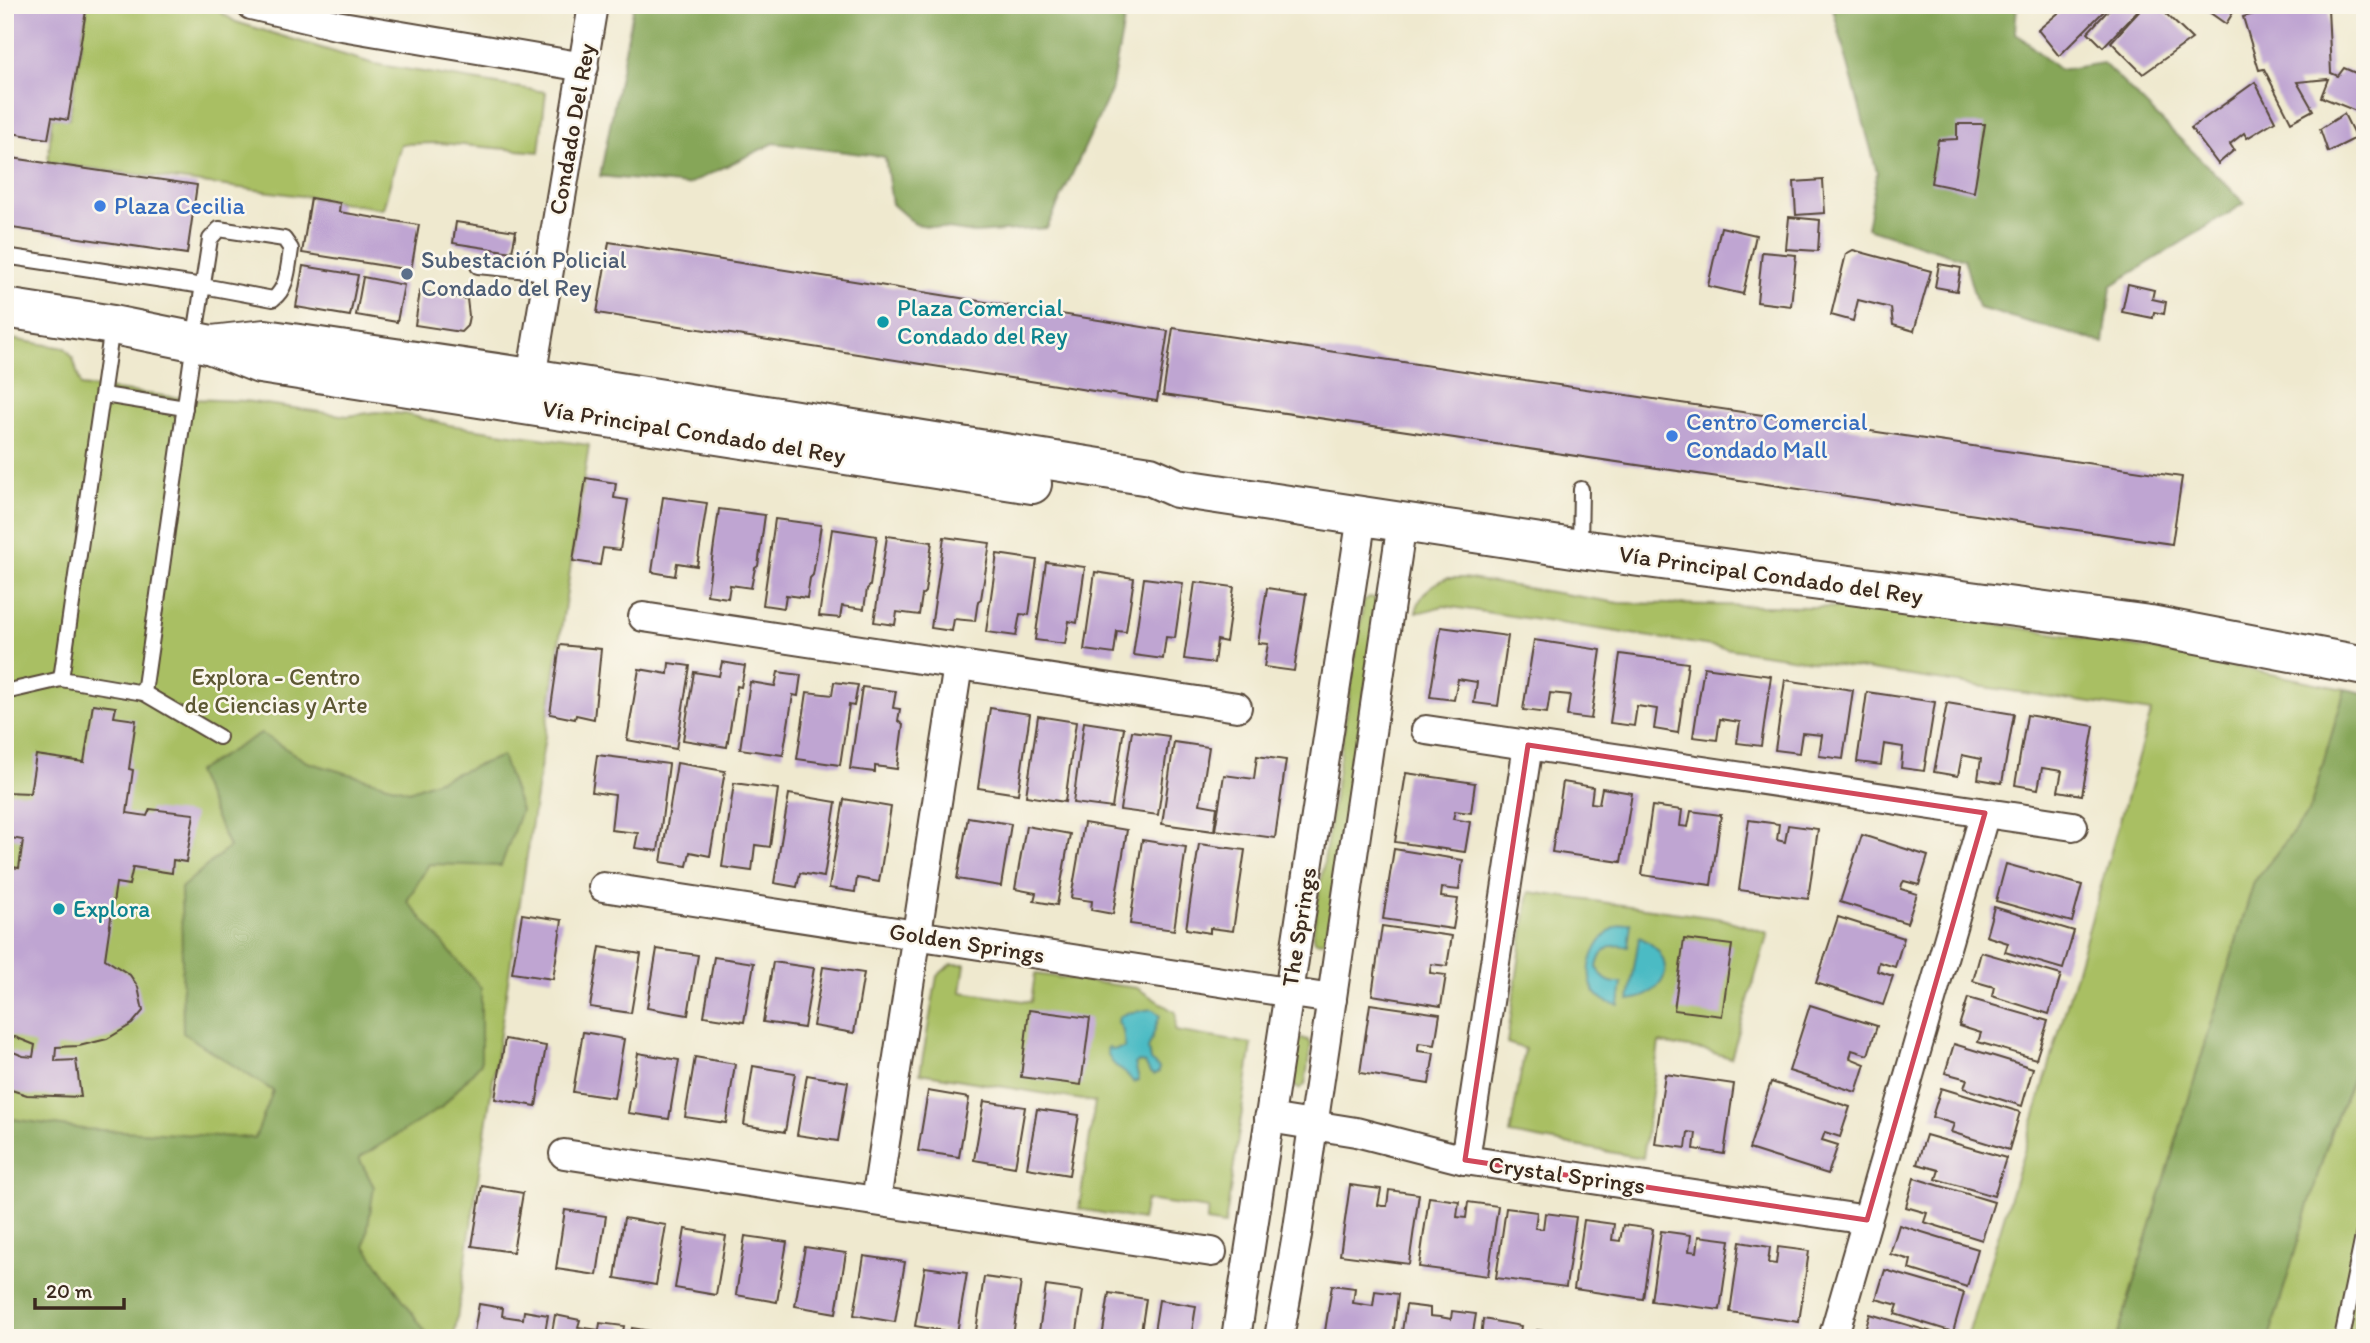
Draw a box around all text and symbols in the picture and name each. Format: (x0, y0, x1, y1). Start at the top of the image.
street label: Condado Del Rey (542, 41, 601, 217)
place label: Plaza Cecilia (114, 191, 245, 220)
marker: Plaza Cecilia (92, 198, 108, 214)
place label: Subestación Policial Condado del Rey (421, 245, 627, 302)
marker: Subestación Policial Condado del Rey (399, 266, 415, 282)
place label: Plaza Comercial Condado del Rey (897, 293, 1068, 350)
marker: Plaza Comercial Condado del Rey (875, 314, 891, 330)
street label: Vía Principal Condado del Rey (540, 393, 848, 470)
place label: Centro Comercial Condado Mall (1686, 407, 1868, 464)
marker: Centro Comercial Condado Mall (1664, 428, 1680, 444)
street label: Vía Principal Condado del Rey (1617, 539, 1925, 610)
park label: Explora - Centro de Ciencias y Arte (184, 662, 368, 719)
street label: The Springs (1275, 865, 1322, 989)
place label: Explora (73, 894, 150, 923)
marker: Explora (51, 901, 67, 917)
street label: Golden Springs (887, 916, 1047, 969)
street label: Crystal Springs (1487, 1149, 1647, 1200)
scale bar (35, 1266, 124, 1310)
text: 20 m (46, 1278, 93, 1303)

